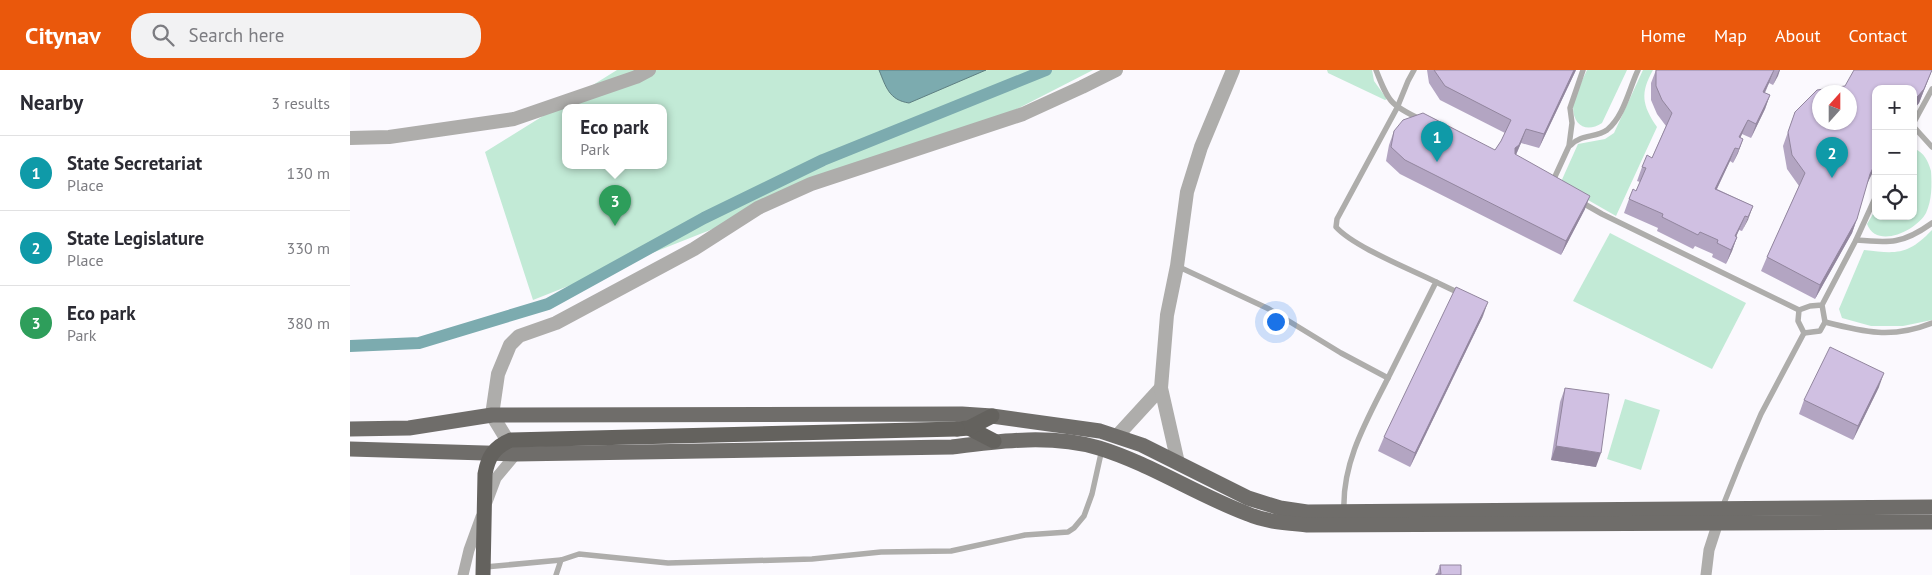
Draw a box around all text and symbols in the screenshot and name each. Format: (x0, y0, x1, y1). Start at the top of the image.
search box (131, 13, 481, 58)
text: Citynav (25, 20, 101, 51)
icon: search (149, 21, 177, 49)
text: Search here (189, 23, 284, 47)
text: Home (1640, 24, 1686, 47)
text: Map (1714, 24, 1747, 47)
text: About (1775, 24, 1821, 47)
text: Contact (1849, 24, 1907, 47)
north arrow (1812, 85, 1857, 130)
map controls (1872, 85, 1917, 220)
button: + (1872, 85, 1917, 130)
text: Nearby (20, 89, 83, 116)
text: 3 results (271, 93, 330, 113)
popup (562, 104, 667, 169)
text: Eco park (580, 115, 649, 139)
pin: 1 (1421, 121, 1453, 162)
button: − (1872, 130, 1917, 175)
pin: 2 (1816, 137, 1848, 178)
text: Park (580, 139, 610, 159)
text: State Secretariat (67, 151, 202, 175)
text: 1 (31, 163, 41, 183)
text: 130 m (287, 163, 330, 183)
text: Place (67, 175, 104, 195)
button: locate (1872, 175, 1917, 220)
pin: 3 (599, 185, 631, 226)
text: State Legislature (67, 226, 204, 250)
text: 2 (31, 238, 41, 258)
text: 330 m (287, 238, 330, 258)
text: Place (67, 250, 104, 270)
text: Eco park (67, 301, 136, 325)
your location (1263, 309, 1289, 335)
text: 3 (31, 313, 41, 333)
text: 380 m (287, 313, 330, 333)
text: Park (67, 325, 96, 345)

